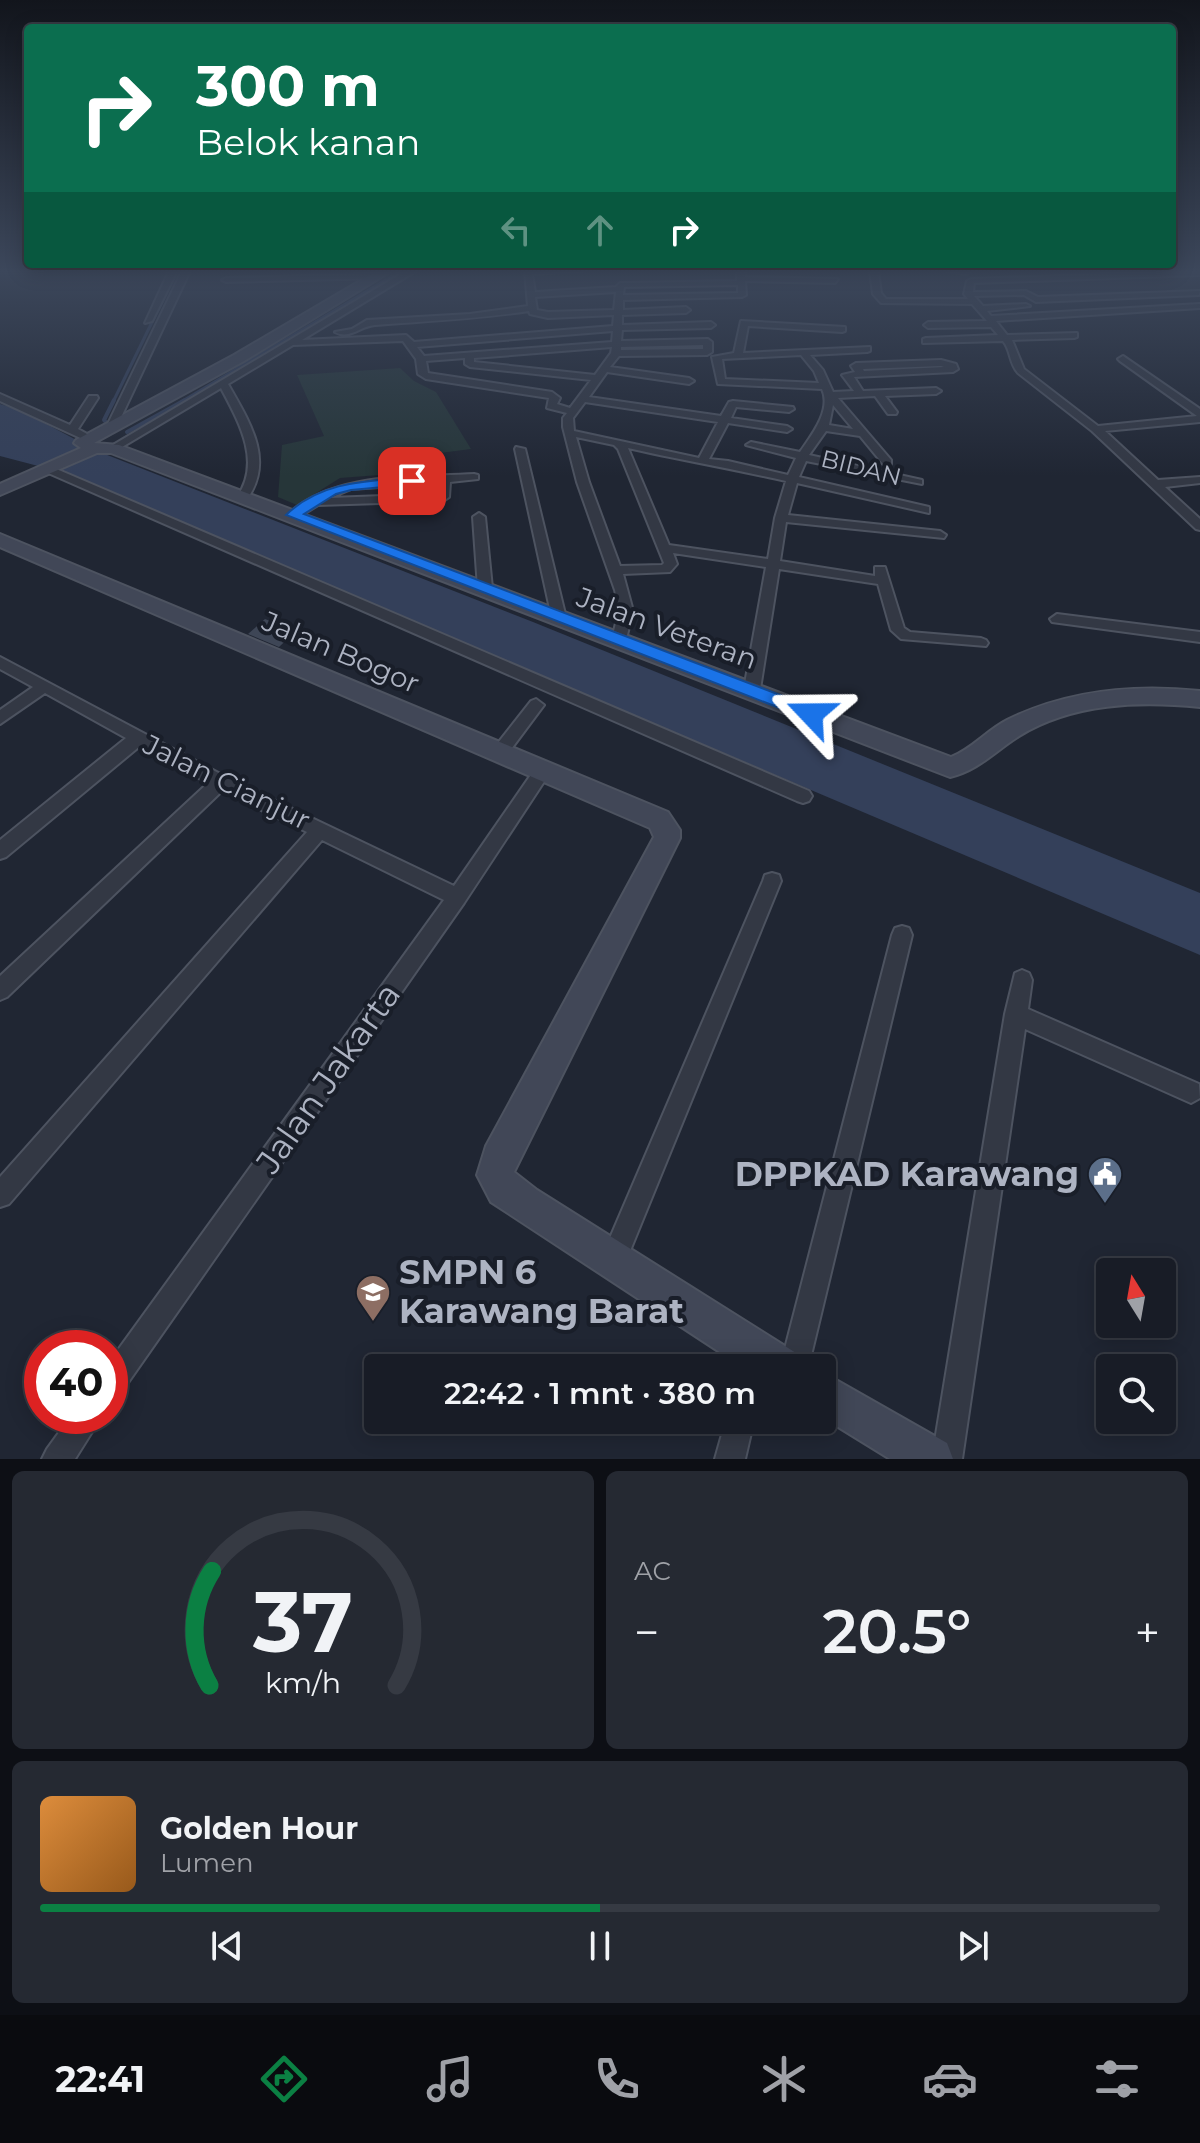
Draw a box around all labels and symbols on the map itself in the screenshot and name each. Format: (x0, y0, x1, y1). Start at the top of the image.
street label: BIDAN (818, 444, 904, 491)
pin (378, 447, 446, 515)
street label: Jalan Veteran (571, 579, 762, 676)
street label: Jalan Bogor (256, 603, 425, 700)
position arrow (769, 672, 853, 756)
street label: Jalan Cianjur (137, 727, 316, 837)
street label: Jalan Jakarta (246, 975, 409, 1182)
place label: DPPKAD Karawang (735, 1153, 1079, 1195)
public building icon: DPPKAD Karawang (1086, 1155, 1124, 1205)
place label: SMPN 6 Karawang Barat (399, 1251, 684, 1332)
north arrow (1096, 1258, 1176, 1338)
school or university icon: SMPN 6 Karawang Barat (354, 1273, 392, 1323)
speed limit sign: 40 (24, 1330, 128, 1434)

